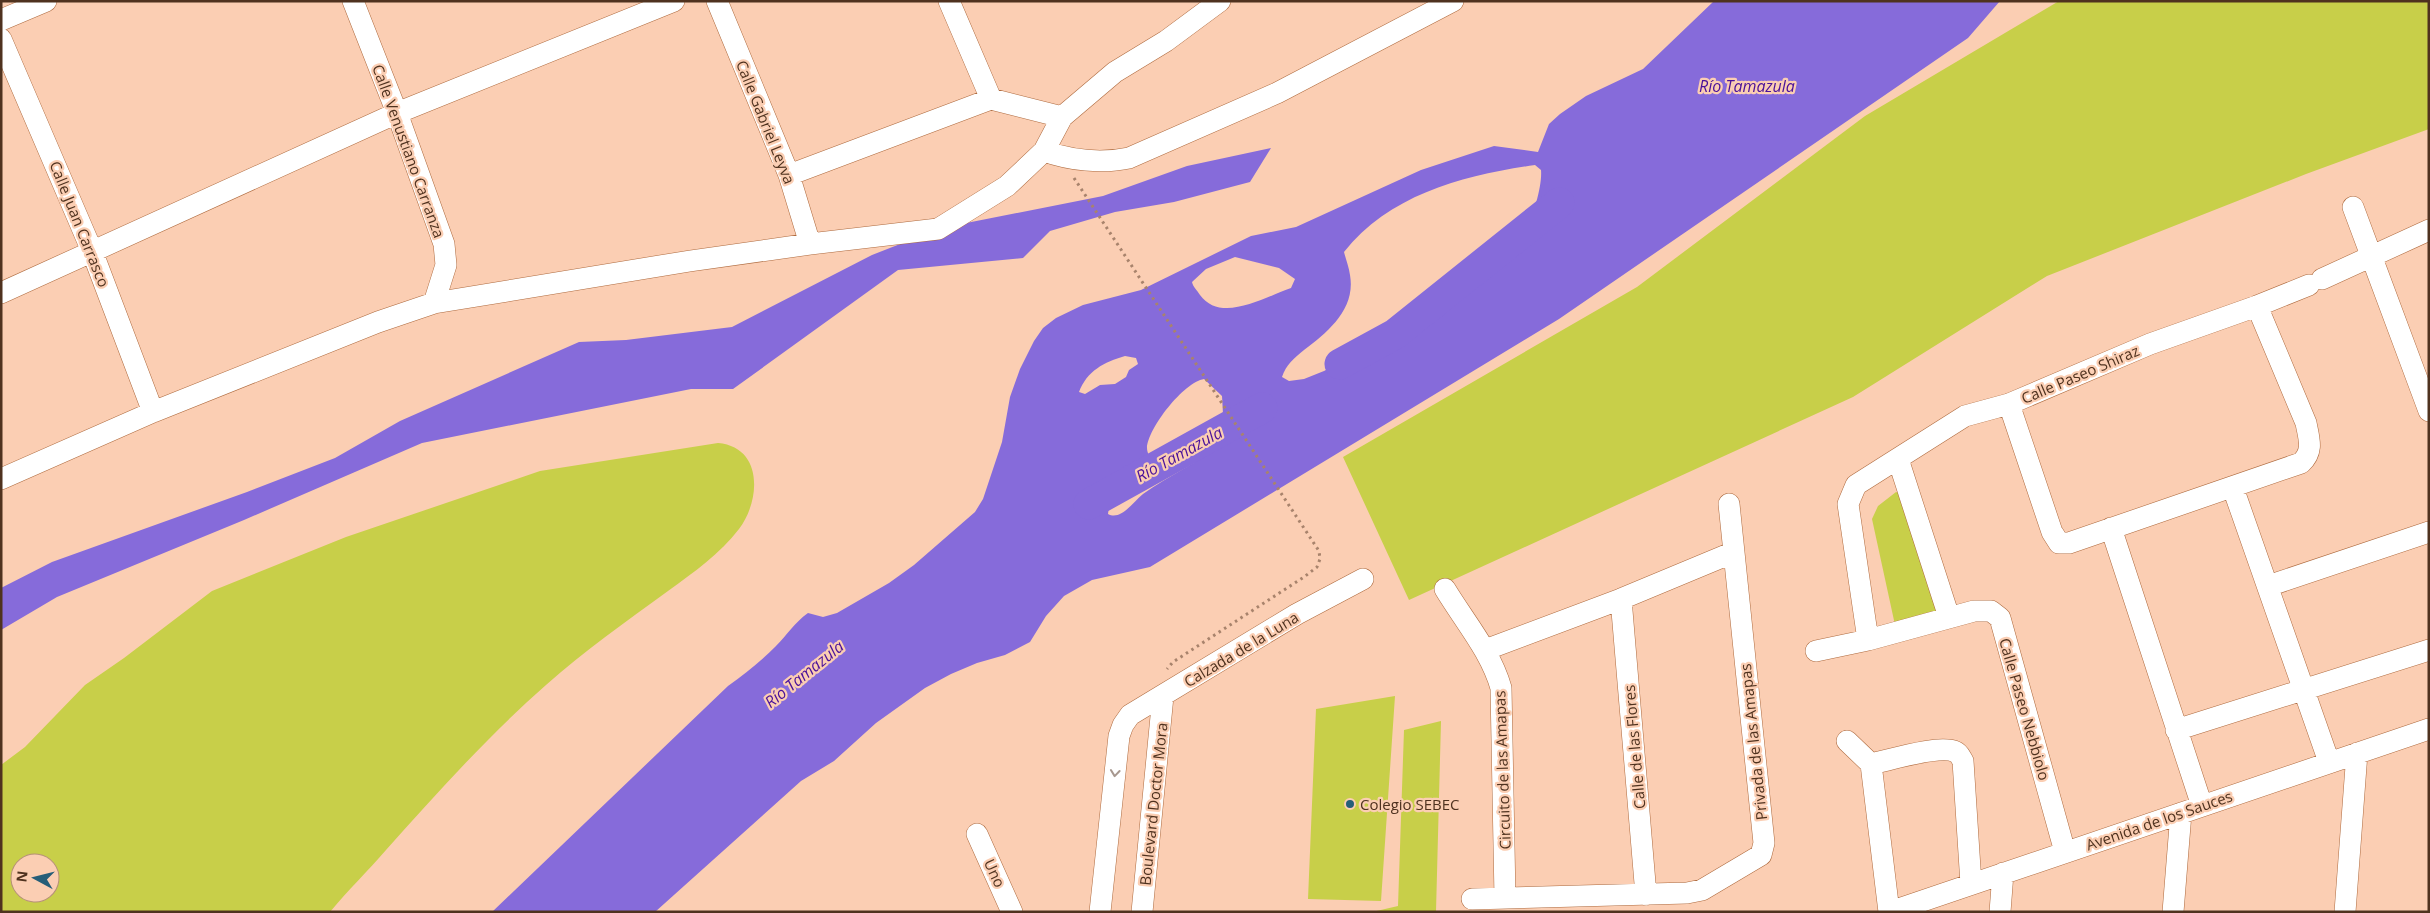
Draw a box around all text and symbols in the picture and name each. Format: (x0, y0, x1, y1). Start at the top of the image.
street label: Calle Gabriel Leyva (732, 57, 800, 187)
street label: Calle Venustiano Carranza (368, 62, 450, 240)
water label: Río Tamazula (1699, 75, 1795, 97)
street label: Calle Juan Carrasco (46, 158, 114, 290)
street label: Calle Paseo Shiraz (2018, 340, 2142, 408)
water label: Río Tamazula (1132, 421, 1226, 487)
street label: Calzada de la Luna (1180, 607, 1302, 691)
water label: Río Tamazula (760, 635, 848, 713)
street label: Calle Paseo Nebbiolo (1995, 635, 2055, 783)
street label: Privada de las Amapas (1735, 663, 1771, 821)
street label: Calle de las Flores (1619, 684, 1649, 810)
street label: Circuito de las Amapas (1489, 690, 1515, 850)
street label: Boulevard Doctor Mora (1135, 722, 1171, 886)
one-way arrow (1110, 769, 1121, 777)
street label: Avenida de los Sauces (2083, 786, 2235, 854)
place label: Colegio SEBEC (1360, 794, 1460, 814)
marker: Colegio SEBEC (1344, 798, 1356, 810)
north arrow (10, 853, 60, 903)
street label: Uno (980, 856, 1010, 890)
text: N (11, 870, 32, 883)

